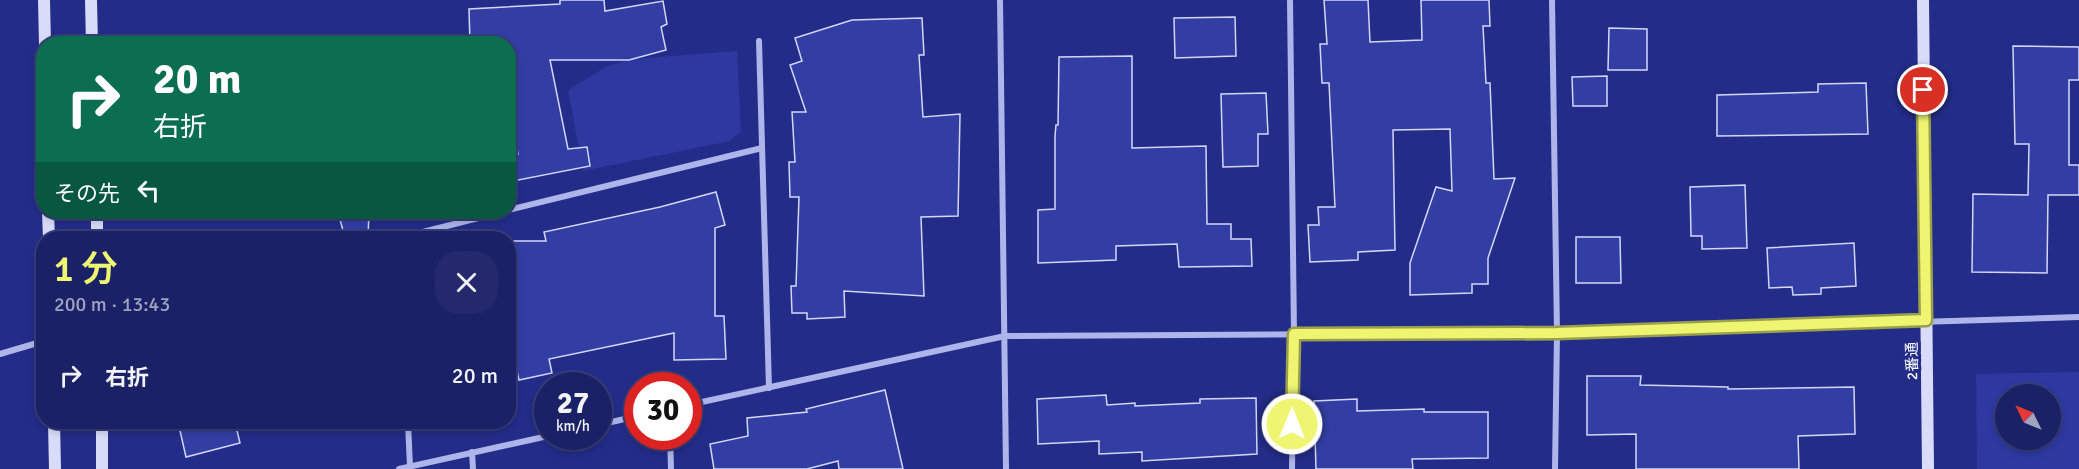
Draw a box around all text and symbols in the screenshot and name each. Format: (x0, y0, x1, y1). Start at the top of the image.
text: 20 m (153, 54, 242, 105)
icon: right (54, 60, 132, 138)
pin (1897, 64, 1948, 115)
icon: arrive (1906, 73, 1939, 106)
text: 右折 (153, 111, 207, 144)
icon: left (132, 174, 165, 207)
text: その先 (54, 180, 120, 207)
text: 1 分 (54, 247, 117, 292)
button: close (435, 251, 498, 314)
text: 200 m · 13:43 (54, 292, 170, 317)
street label: 2番通 (1903, 342, 1921, 380)
icon: right (54, 359, 87, 392)
text: 20 m (452, 362, 498, 389)
text: 右折 (105, 364, 149, 391)
speed limit sign: 30 (624, 372, 702, 450)
north arrow (1995, 384, 2061, 450)
map controls (1995, 384, 2061, 450)
text: 27 (557, 385, 589, 422)
position arrow (1260, 392, 1324, 456)
text: km/h (556, 417, 590, 435)

